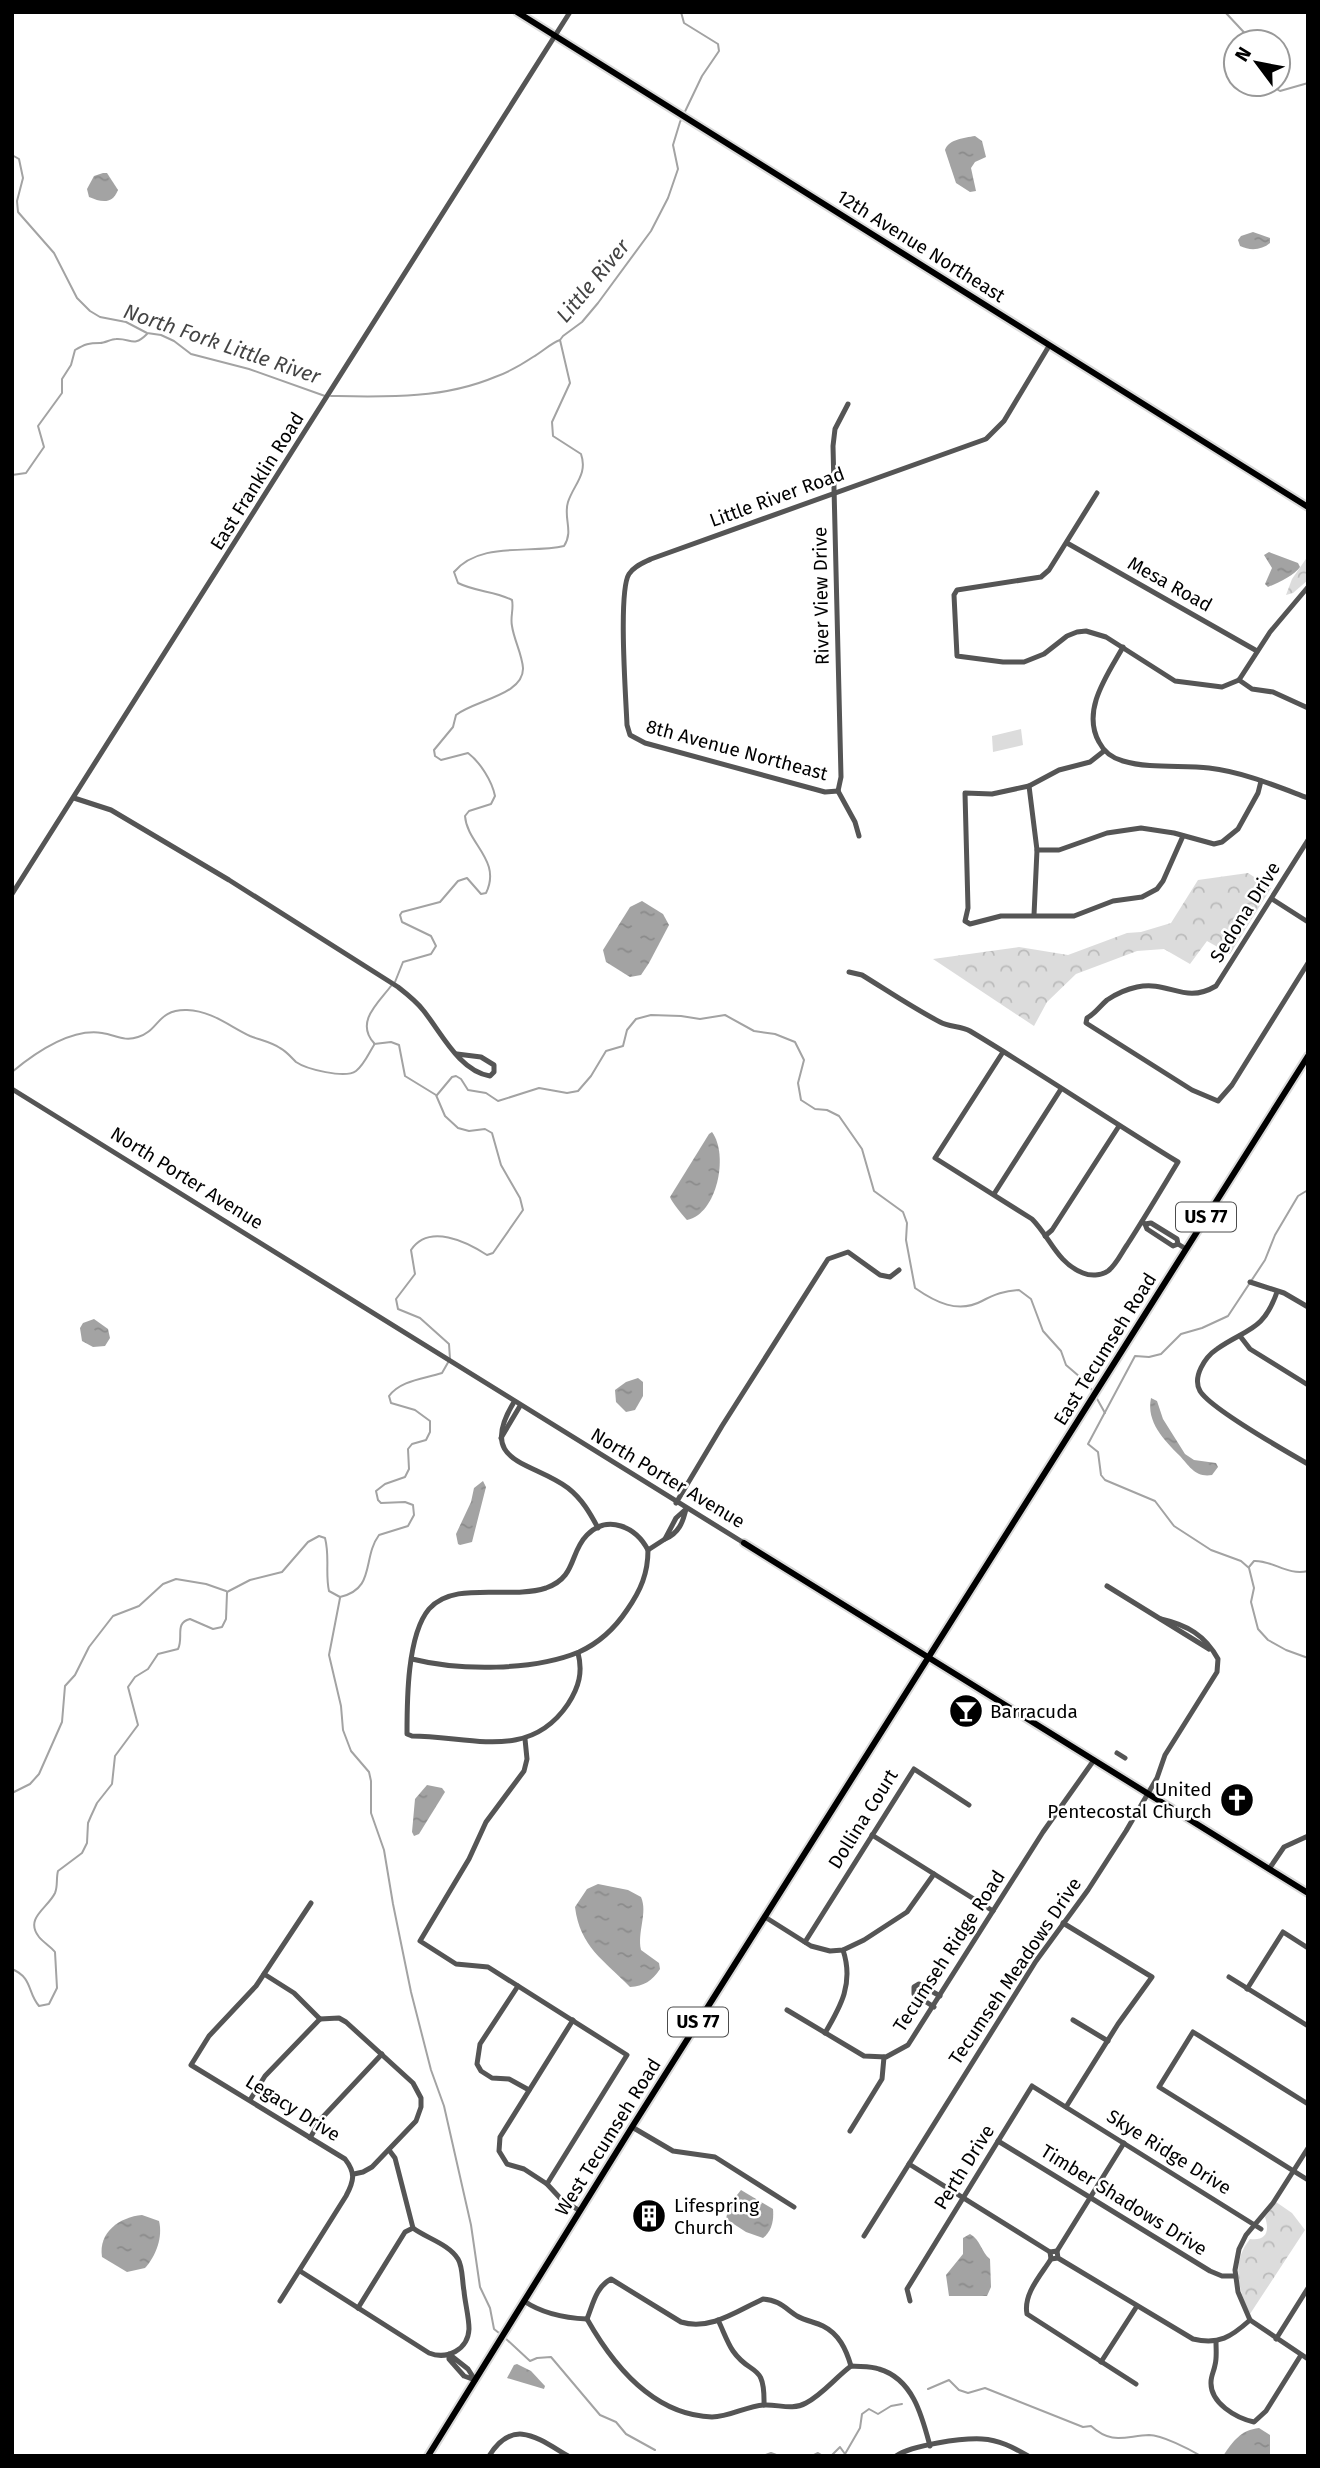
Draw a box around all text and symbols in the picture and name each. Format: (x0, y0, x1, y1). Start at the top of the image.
north arrow (1222, 28, 1292, 98)
text: N (1230, 43, 1256, 66)
street label: 12th Avenue Northeast (833, 185, 1010, 307)
water label: Little River (551, 233, 636, 328)
water label: North Fork Little River (120, 298, 325, 390)
street label: East Franklin Road (205, 408, 309, 554)
street label: Little River Road (706, 462, 848, 532)
street label: River View Drive (808, 527, 834, 665)
street label: Mesa Road (1124, 551, 1216, 617)
street label: 8th Avenue Northeast (644, 715, 830, 785)
street label: Sedona Drive (1205, 857, 1285, 967)
street label: North Porter Avenue (106, 1122, 268, 1234)
road number: US 77 (1176, 1202, 1236, 1232)
street label: East Tecumseh Road (1049, 1269, 1161, 1429)
street label: North Porter Avenue (587, 1423, 749, 1533)
bar icon: Barracuda (947, 1692, 985, 1730)
place label: Barracuda (990, 1700, 1078, 1723)
street label: Dollina Court (823, 1765, 903, 1873)
place label: United Pentecostal Church (1047, 1778, 1212, 1823)
church icon: United Pentecostal Church (1218, 1781, 1256, 1819)
street label: Tecumseh Ridge Road (888, 1866, 1010, 2036)
street label: Tecumseh Meadows Drive (944, 1873, 1086, 2069)
road number: US 77 (668, 2008, 728, 2036)
street label: West Tecumseh Road (550, 2054, 666, 2220)
street label: Legacy Drive (241, 2070, 345, 2146)
street label: Skye Ridge Drive (1102, 2104, 1236, 2200)
street label: Perth Drive (929, 2120, 999, 2214)
street label: Timber Shadows Drive (1037, 2139, 1211, 2261)
place label: Lifespring Church (674, 2194, 759, 2239)
building icon: Lifespring Church (630, 2197, 668, 2235)

